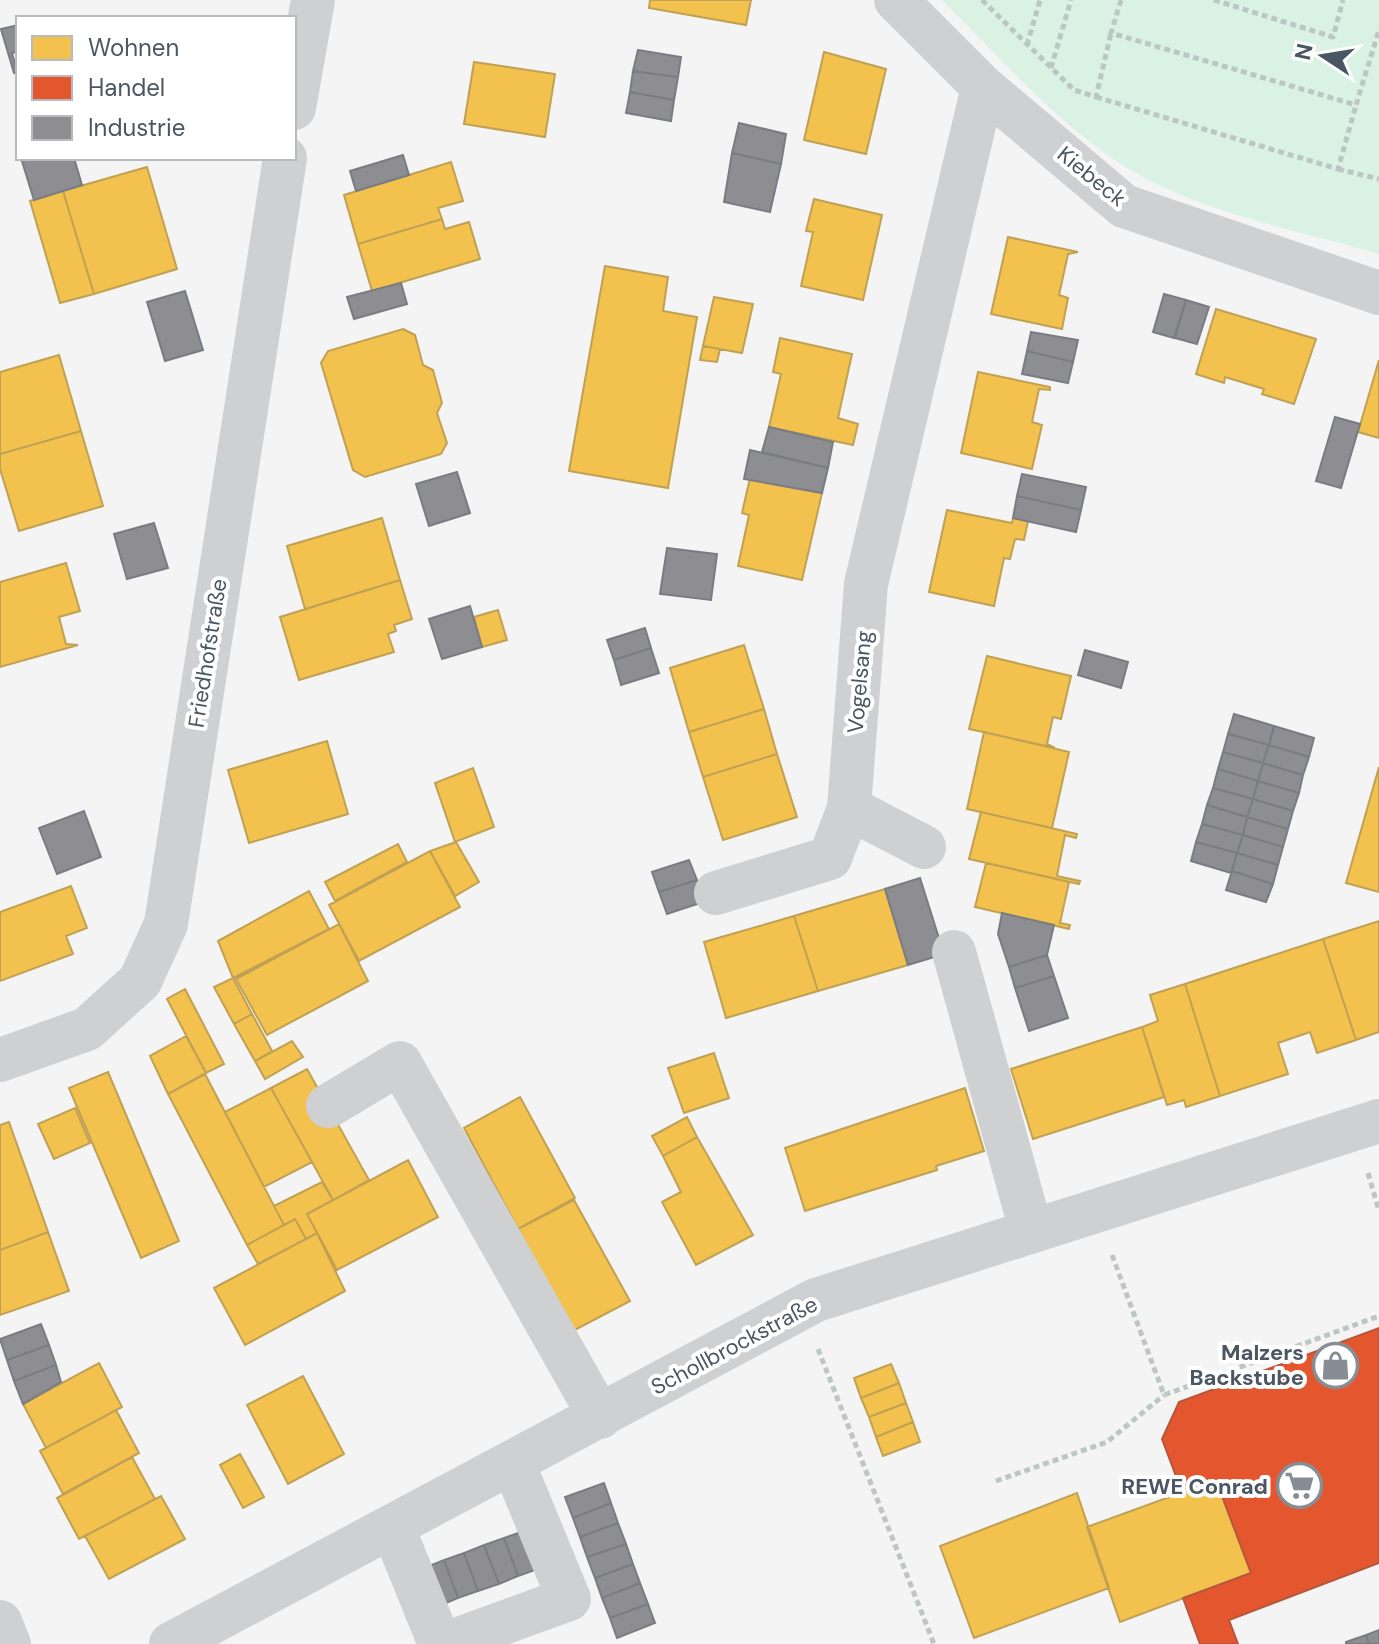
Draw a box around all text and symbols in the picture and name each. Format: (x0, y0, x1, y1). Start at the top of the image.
legend (16, 16, 296, 160)
north arrow (1283, 16, 1363, 96)
text: Wohnen (88, 32, 179, 63)
text: N (1288, 41, 1320, 63)
text: Handel (88, 72, 165, 103)
text: Industrie (88, 112, 185, 143)
street label: Kiebeck (1051, 140, 1132, 213)
street label: Friedhofstraße (181, 577, 234, 730)
street label: Vogelsang (841, 629, 878, 735)
street label: Schollbrockstraße (646, 1289, 822, 1402)
place label: Malzers Backstube (1189, 1338, 1304, 1392)
shop icon: Malzers Backstube (1311, 1341, 1359, 1389)
supermarket icon: REWE Conrad (1275, 1462, 1323, 1510)
place label: REWE Conrad (1121, 1472, 1268, 1501)

